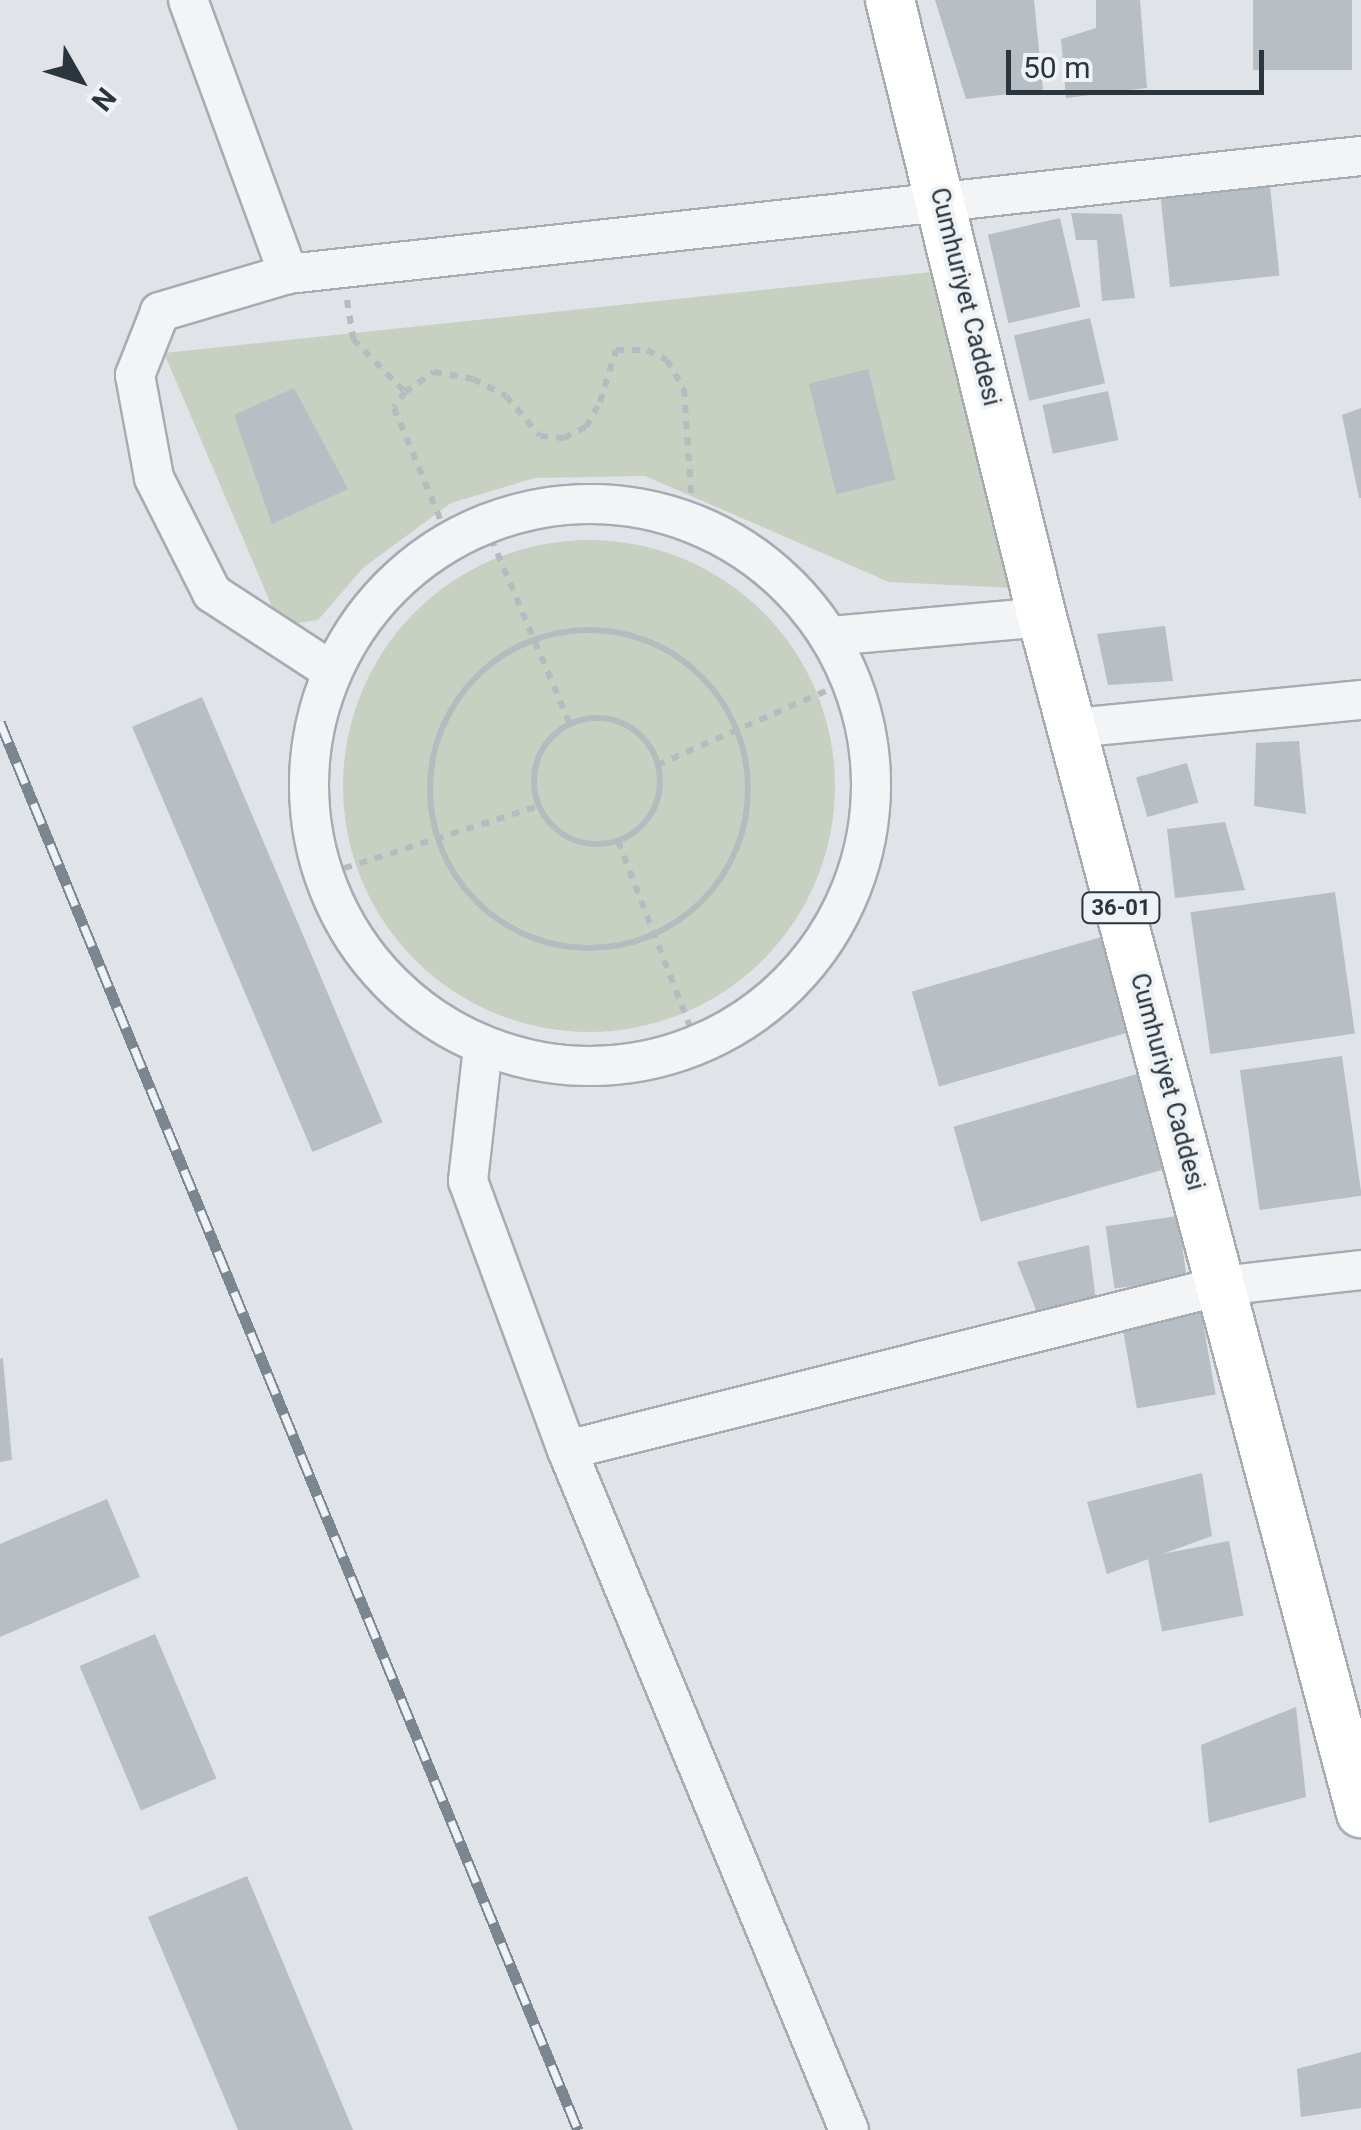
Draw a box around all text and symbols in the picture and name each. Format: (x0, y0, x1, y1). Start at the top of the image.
north arrow (30, 30, 130, 130)
scale bar (1011, 30, 1268, 92)
text: 50 m (1023, 50, 1090, 85)
text: N (85, 81, 123, 117)
street label: Cumhuriyet Caddesi (923, 185, 1007, 409)
road number: 36-01 (1081, 891, 1161, 925)
street label: Cumhuriyet Caddesi (1124, 970, 1210, 1194)

